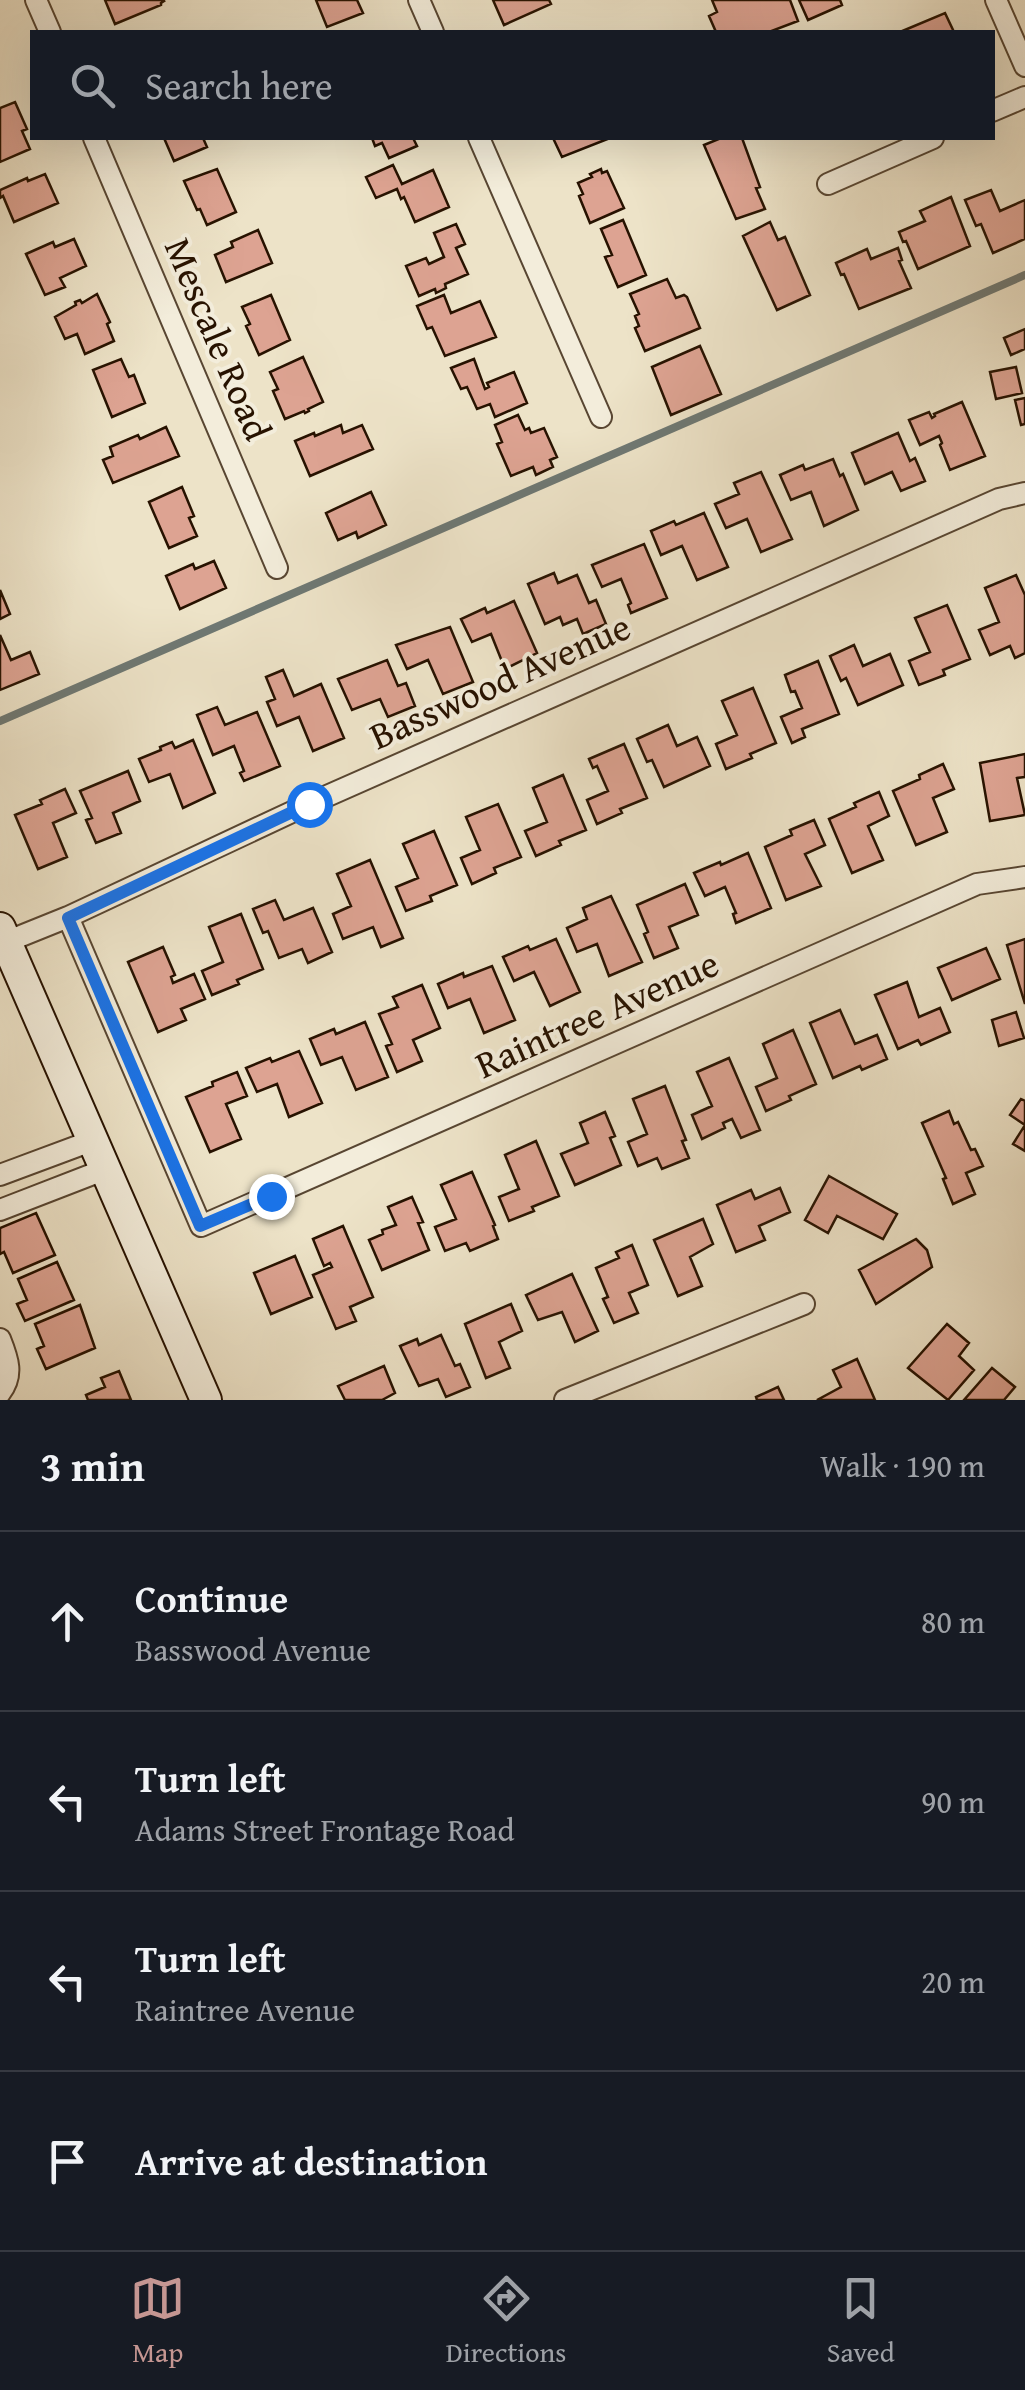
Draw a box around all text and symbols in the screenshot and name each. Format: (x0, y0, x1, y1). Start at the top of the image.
search box (30, 30, 995, 140)
text: Search here (145, 57, 333, 113)
icon: search (65, 58, 120, 113)
street label: Mescale Road (151, 229, 287, 449)
street label: Basswood Avenue (360, 598, 639, 763)
route start (287, 782, 333, 828)
street label: Raintree Avenue (466, 934, 727, 1092)
route end (249, 1174, 295, 1220)
text: 3 min (40, 1435, 145, 1496)
text: Walk · 190 m (820, 1442, 985, 1489)
text: Continue (135, 1570, 288, 1626)
icon: ahead (40, 1594, 95, 1649)
text: 80 m (921, 1598, 985, 1645)
text: Basswood Avenue (135, 1626, 371, 1673)
text: Turn left (135, 1750, 286, 1806)
icon: left (40, 1774, 95, 1829)
text: 90 m (921, 1778, 985, 1825)
text: Adams Street Frontage Road (135, 1806, 514, 1853)
text: Turn left (135, 1930, 286, 1986)
icon: left (40, 1954, 95, 2009)
text: 20 m (921, 1958, 985, 2005)
text: Raintree Avenue (135, 1986, 355, 2033)
text: Arrive at destination (135, 2133, 488, 2189)
icon: arrive (40, 2134, 95, 2189)
tab: Map (130, 2271, 185, 2372)
tab: Directions (446, 2271, 566, 2372)
tab: Saved (827, 2271, 895, 2372)

